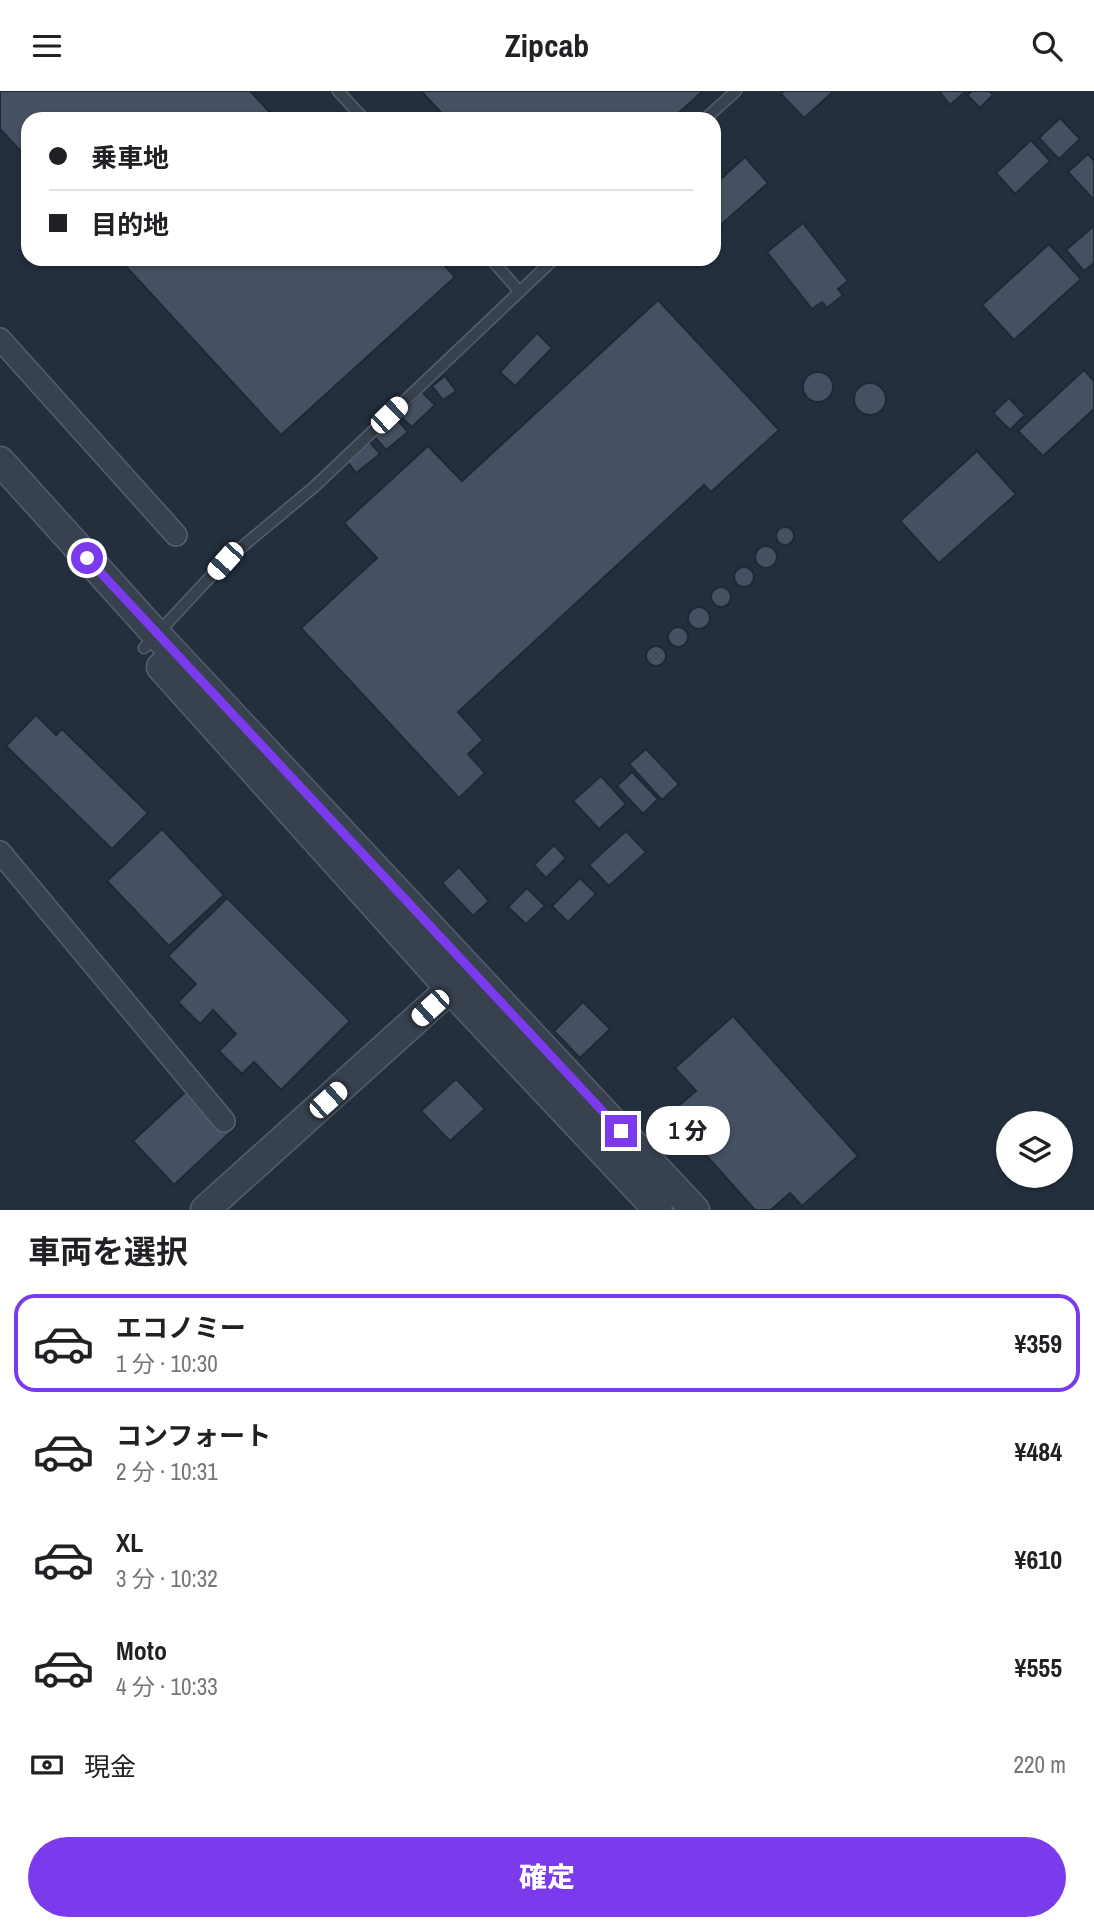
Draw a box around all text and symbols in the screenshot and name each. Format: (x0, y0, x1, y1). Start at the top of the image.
text: Zipcab (505, 24, 589, 67)
icon: menu (28, 27, 66, 65)
icon: search (1028, 27, 1066, 65)
text: 乗車地 (91, 140, 169, 175)
text: 目的地 (91, 207, 169, 242)
car (367, 393, 412, 437)
car (204, 538, 247, 584)
route start (71, 542, 103, 574)
car (408, 986, 453, 1030)
car (306, 1078, 351, 1122)
callout: 1 分 (646, 1107, 730, 1155)
map controls (996, 1111, 1073, 1188)
button: layers (996, 1111, 1073, 1188)
route end (605, 1115, 637, 1147)
text: 1 分 (669, 1115, 707, 1146)
text: 車両を選択 (28, 1230, 188, 1273)
text: エコノミー (116, 1310, 246, 1345)
icon: car (32, 1312, 95, 1375)
text: ¥359 (1015, 1326, 1062, 1361)
text: 1 分 · 10:30 (116, 1348, 218, 1379)
text: コンフォート (116, 1418, 271, 1453)
icon: car (32, 1420, 95, 1483)
text: ¥484 (1015, 1434, 1062, 1469)
text: 2 分 · 10:31 (116, 1456, 218, 1487)
text: XL (116, 1525, 143, 1560)
icon: car (32, 1528, 95, 1591)
text: ¥610 (1015, 1542, 1062, 1577)
text: 3 分 · 10:32 (116, 1563, 218, 1594)
text: Moto (116, 1633, 167, 1668)
icon: car (32, 1636, 95, 1699)
text: ¥555 (1015, 1650, 1062, 1685)
text: 4 分 · 10:33 (116, 1671, 218, 1702)
icon: cash (28, 1746, 66, 1784)
text: 現金 (84, 1749, 136, 1784)
text: 220 m (1014, 1749, 1066, 1780)
button: 確定 (28, 1837, 1066, 1917)

